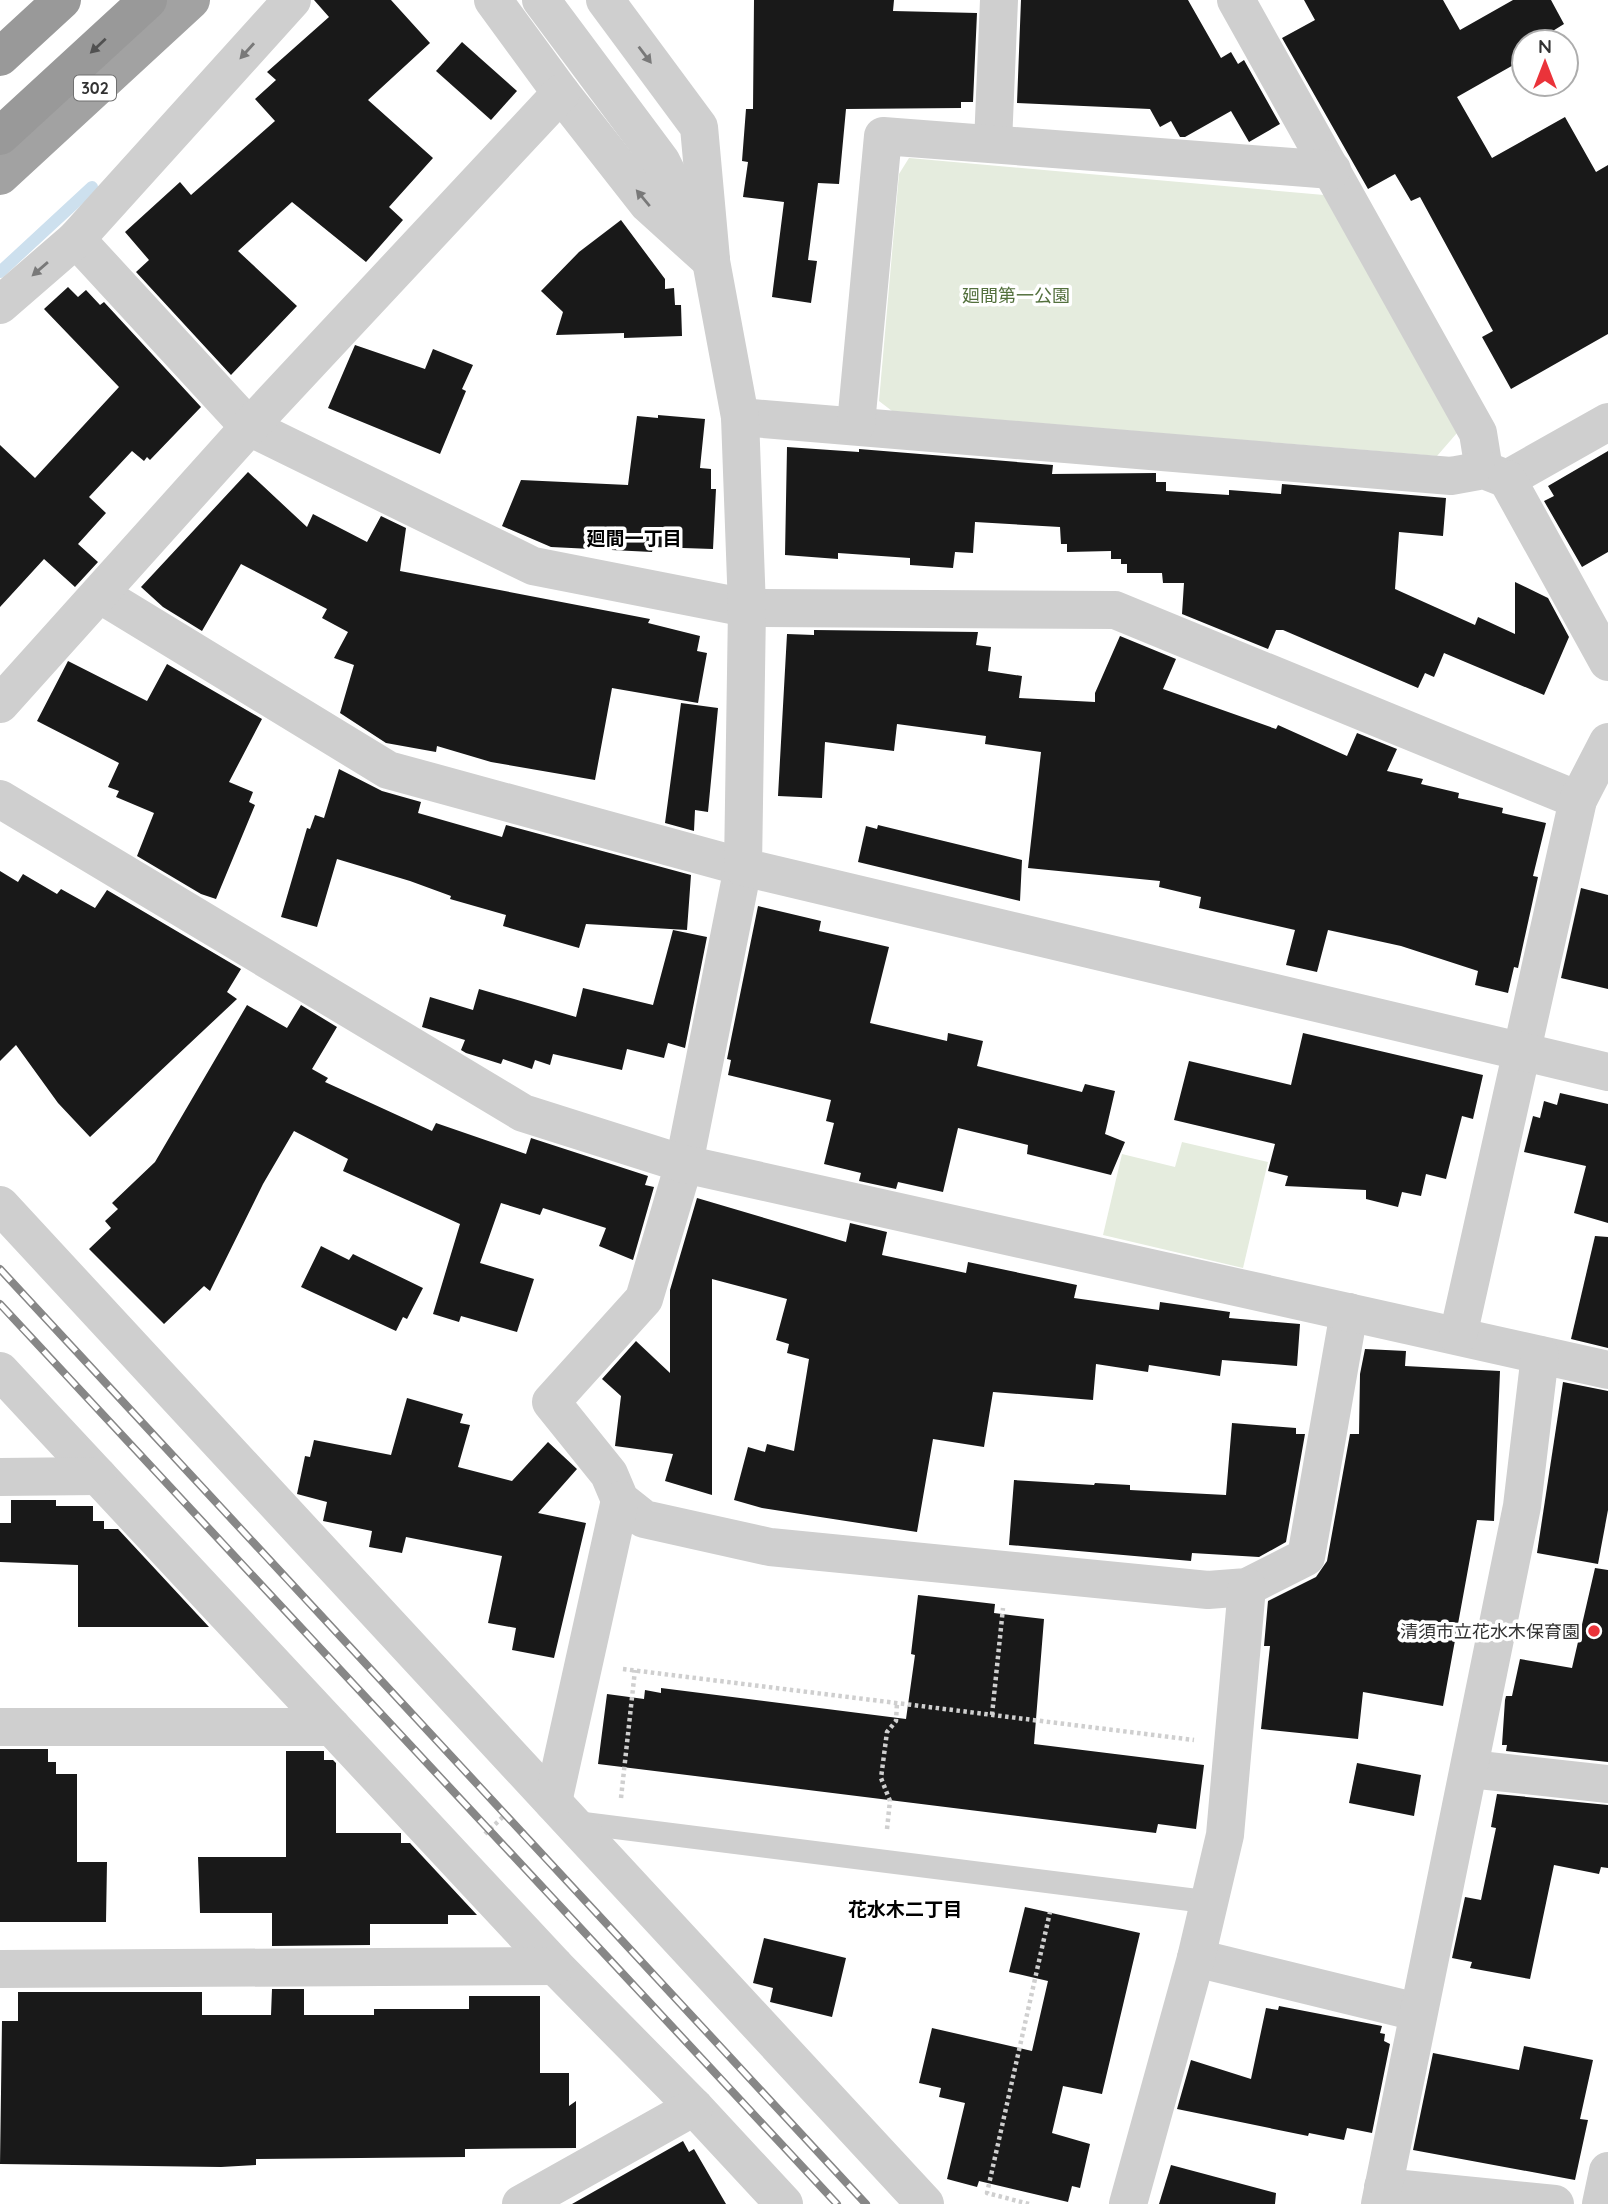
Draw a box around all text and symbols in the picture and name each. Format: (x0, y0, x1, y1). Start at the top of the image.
north arrow (1510, 28, 1580, 98)
text: N (1538, 34, 1552, 58)
one-way arrow (89, 38, 107, 54)
one-way arrow (239, 42, 255, 59)
one-way arrow (638, 46, 652, 64)
road number: 302 (74, 76, 116, 100)
one-way arrow (636, 189, 651, 206)
one-way arrow (32, 261, 49, 276)
park label: 廻間第一公園 (962, 284, 1070, 307)
district label: 廻間一丁目 (586, 526, 682, 550)
place label: 清須市立花水木保育園 (1400, 1620, 1580, 1643)
marker: 清須市立花水木保育園 (1586, 1623, 1602, 1639)
district label: 花水木二丁目 (848, 1897, 962, 1921)

